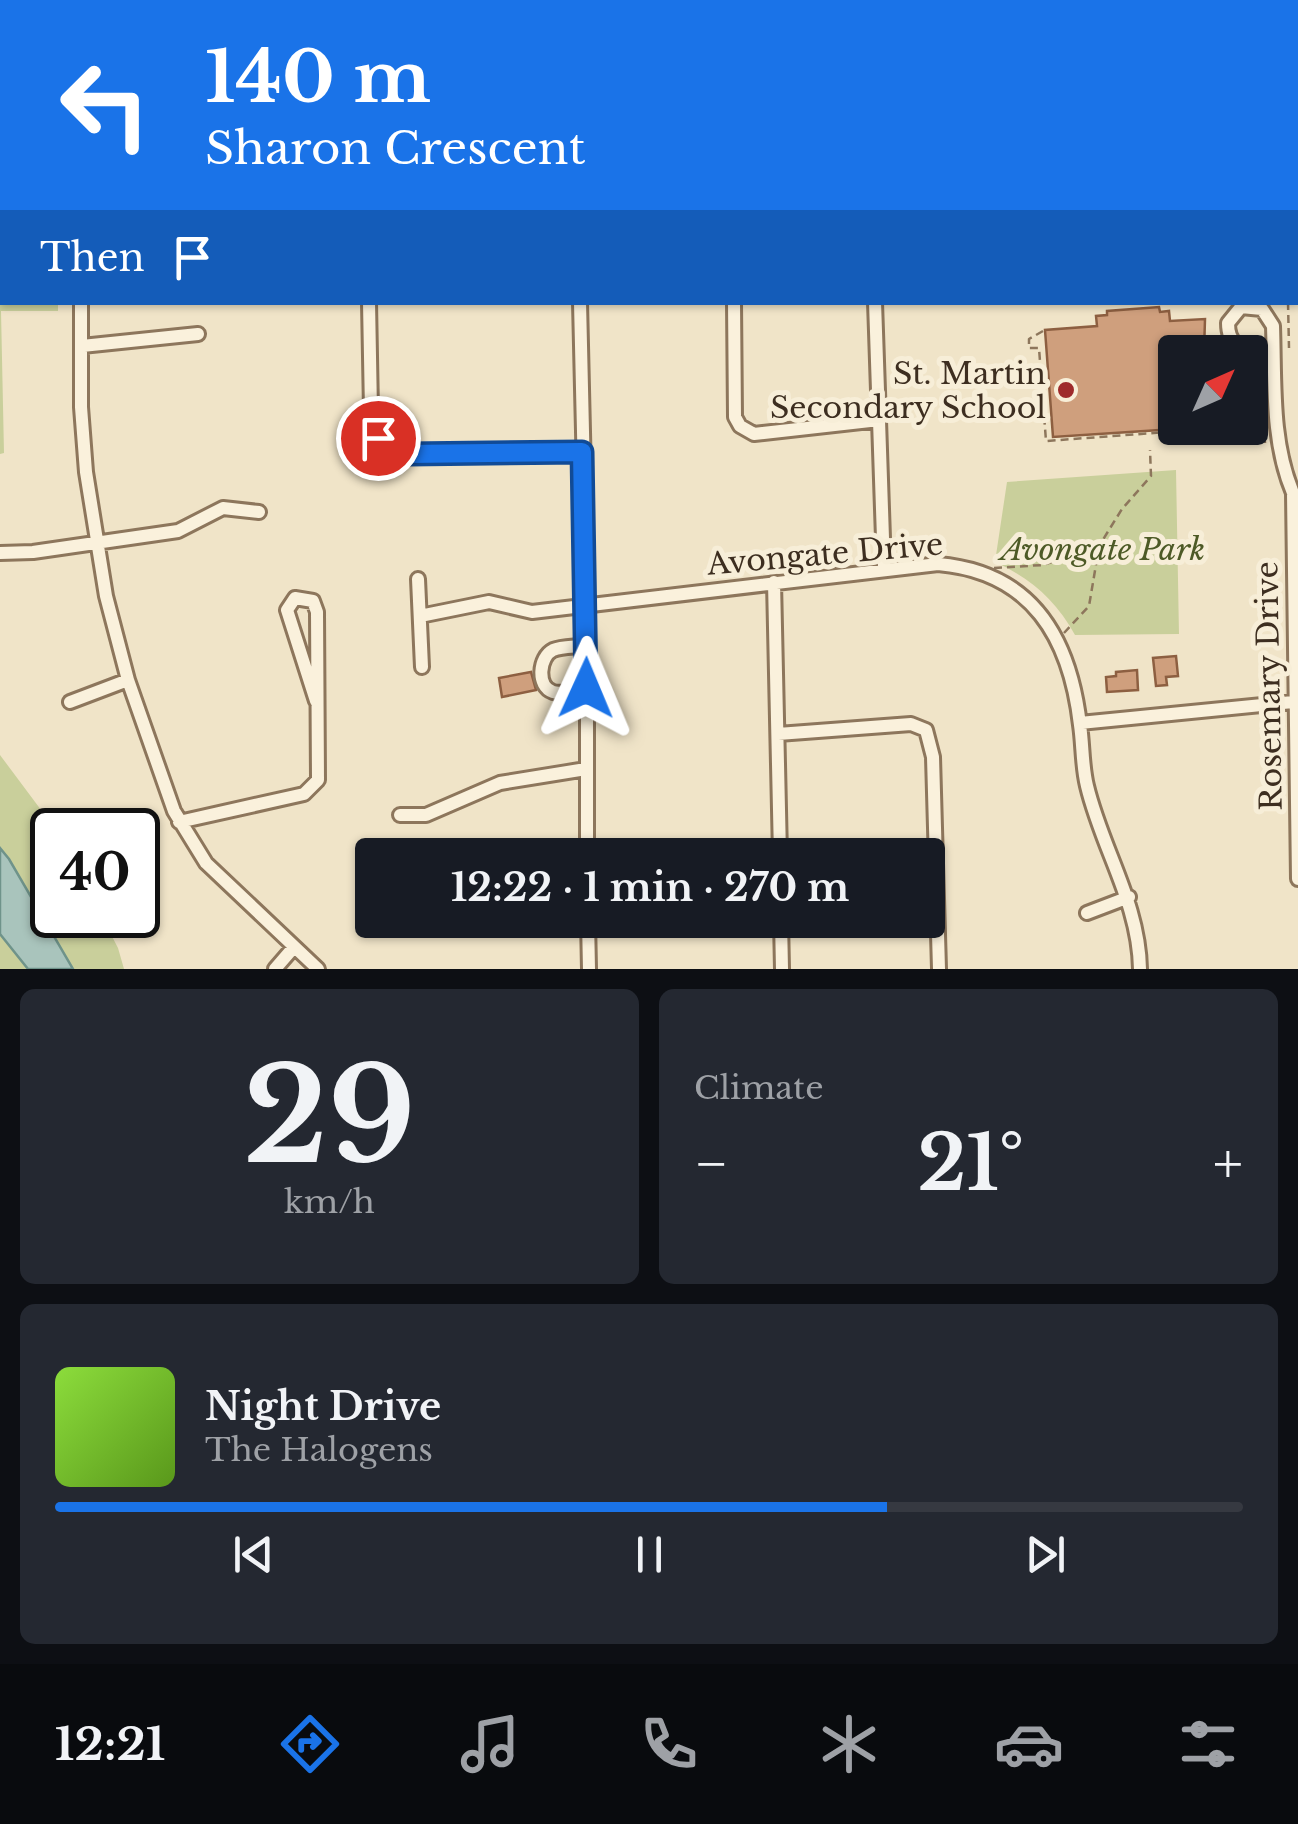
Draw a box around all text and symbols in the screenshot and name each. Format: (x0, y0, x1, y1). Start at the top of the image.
text: 140 m (205, 34, 431, 121)
icon: left (40, 40, 170, 170)
text: Sharon Crescent (205, 120, 585, 176)
icon: arrive (165, 230, 220, 285)
text: Then (40, 234, 145, 281)
north arrow (1158, 335, 1268, 445)
map controls (1158, 335, 1268, 445)
place label: St. Martin Secondary School (770, 355, 1046, 426)
marker: St. Martin Secondary School (1055, 379, 1077, 401)
pin (336, 396, 421, 481)
icon: arrive (351, 411, 406, 466)
street label: Avongate Drive (704, 525, 945, 583)
park label: Avongate Park (997, 531, 1205, 568)
street label: Rosemary Drive (1248, 561, 1290, 811)
position arrow (534, 636, 638, 740)
speed limit sign: 40 (30, 808, 160, 938)
text: 12:22 · 1 min · 270 m (451, 864, 849, 911)
text: 29 (243, 1036, 416, 1197)
text: Climate (694, 1068, 823, 1108)
text: 21° (918, 1117, 1024, 1210)
text: − (694, 1130, 729, 1198)
text: + (1213, 1130, 1243, 1198)
text: km/h (284, 1182, 375, 1222)
text: Night Drive (205, 1383, 441, 1430)
text: The Halogens (205, 1430, 433, 1470)
icon: previous (226, 1527, 281, 1582)
icon: pause (622, 1527, 677, 1582)
icon: next (1018, 1527, 1073, 1582)
icon: directions (275, 1709, 345, 1779)
icon: music (455, 1709, 525, 1779)
icon: phone (634, 1709, 704, 1779)
icon: climate (814, 1709, 884, 1779)
icon: car (994, 1709, 1064, 1779)
icon: filters (1173, 1709, 1243, 1779)
text: 12:21 (55, 1716, 165, 1772)

